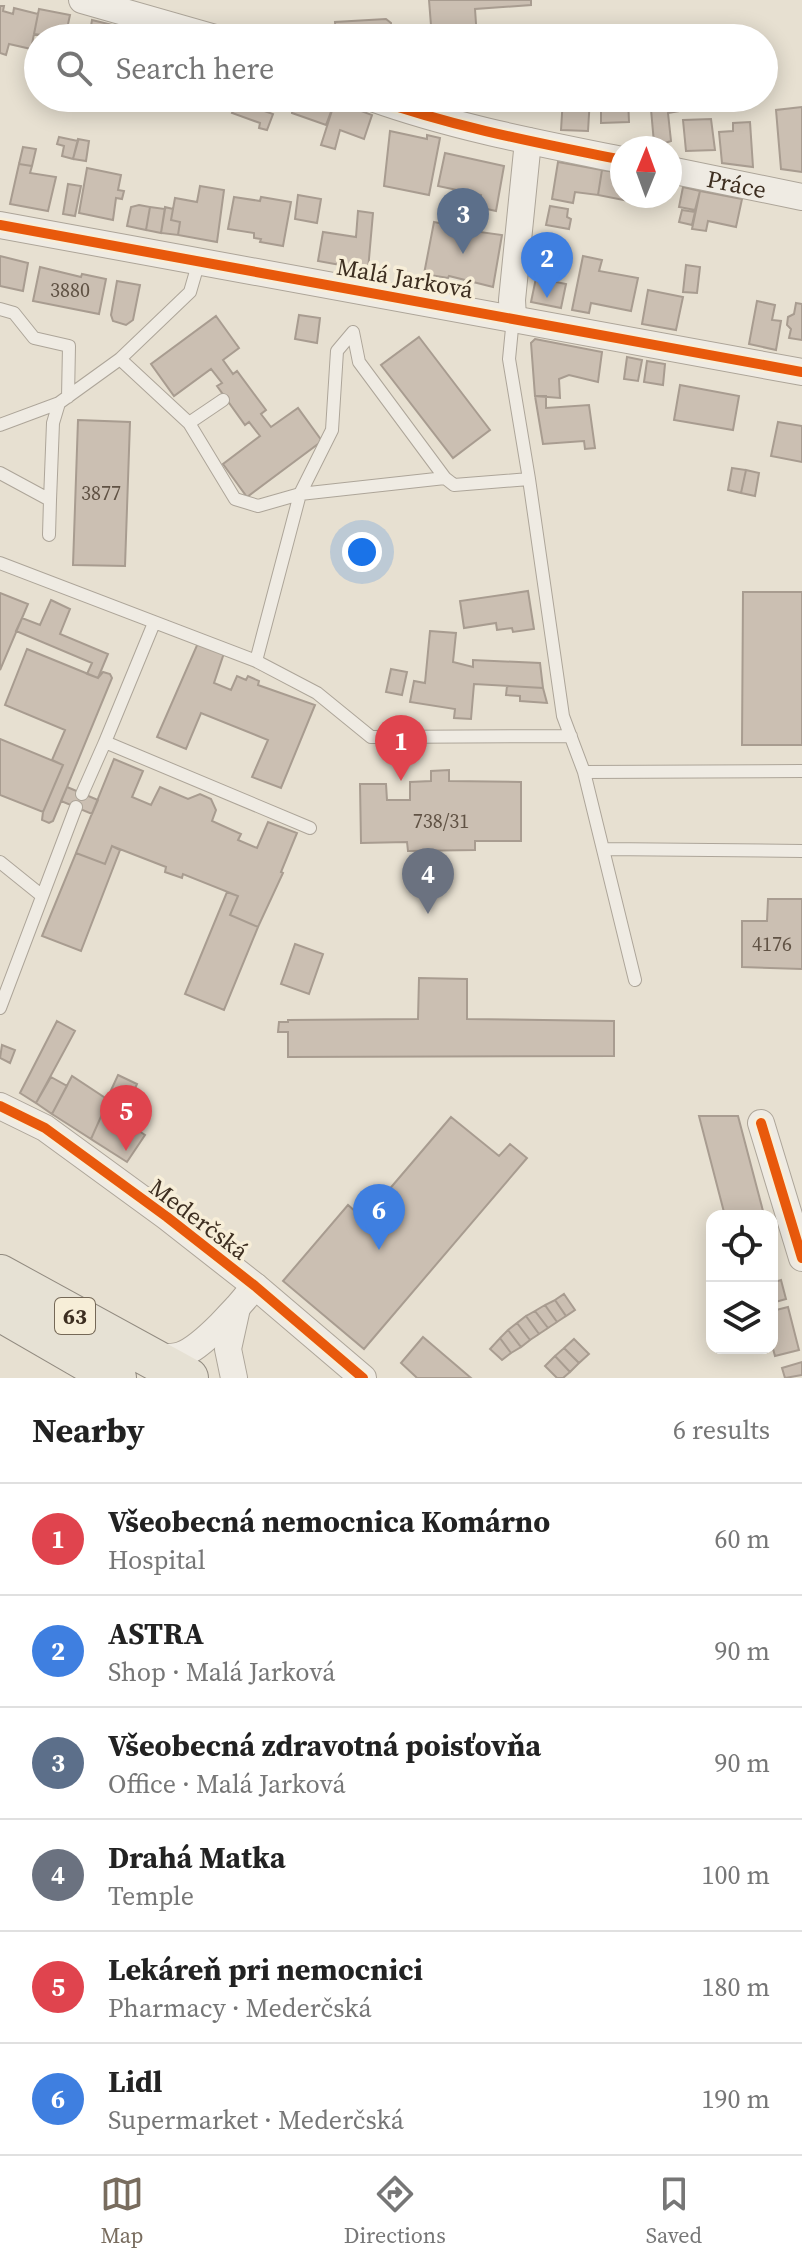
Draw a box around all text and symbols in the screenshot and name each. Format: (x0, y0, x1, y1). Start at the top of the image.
search box (24, 24, 778, 112)
icon: search (52, 46, 96, 90)
text: Search here (116, 48, 274, 89)
north arrow (610, 136, 682, 208)
street label: Práce (704, 161, 769, 206)
pin: 3 (437, 188, 489, 254)
pin: 2 (521, 232, 573, 298)
street label: Malá Jarková (334, 250, 477, 306)
house number: 3880 (50, 276, 90, 304)
house number: 3877 (81, 479, 121, 507)
your location (342, 532, 382, 572)
pin: 1 (375, 715, 427, 781)
house number: 738/31 (413, 807, 469, 835)
pin: 4 (402, 848, 454, 914)
house number: 4176 (752, 930, 792, 958)
pin: 5 (100, 1085, 152, 1151)
street label: Mederčská (143, 1171, 256, 1268)
pin: 6 (353, 1184, 405, 1250)
map controls (706, 1210, 778, 1354)
button: locate (706, 1210, 778, 1282)
button: layers (706, 1282, 778, 1354)
road number: 63 (55, 1298, 95, 1334)
text: Nearby (32, 1407, 145, 1453)
text: 6 results (673, 1412, 770, 1448)
text: Všeobecná nemocnica Komárno (108, 1501, 550, 1542)
text: 1 (51, 1521, 65, 1557)
text: 60 m (715, 1521, 770, 1557)
text: Hospital (108, 1542, 206, 1578)
text: ASTRA (108, 1613, 204, 1654)
text: 2 (51, 1633, 65, 1669)
text: 90 m (715, 1633, 770, 1669)
text: Shop · Malá Jarková (108, 1654, 336, 1690)
text: Všeobecná zdravotná poisťovňa (108, 1725, 541, 1766)
text: 3 (51, 1745, 65, 1781)
text: 90 m (715, 1745, 770, 1781)
text: Office · Malá Jarková (108, 1766, 346, 1802)
text: Drahá Matka (108, 1837, 286, 1878)
text: 4 (51, 1857, 65, 1893)
text: 100 m (702, 1857, 770, 1893)
text: Temple (108, 1878, 194, 1914)
text: Lekáreň pri nemocnici (108, 1949, 423, 1990)
text: 5 (51, 1969, 65, 2005)
text: 180 m (702, 1969, 770, 2005)
text: Pharmacy · Mederčská (108, 1990, 372, 2026)
text: Lidl (108, 2061, 162, 2102)
text: 6 (51, 2081, 65, 2117)
text: 190 m (702, 2081, 770, 2117)
text: Supermarket · Mederčská (108, 2102, 404, 2138)
tab: Map (100, 2172, 144, 2250)
tab: Directions (344, 2172, 446, 2250)
tab: Saved (646, 2172, 702, 2250)

